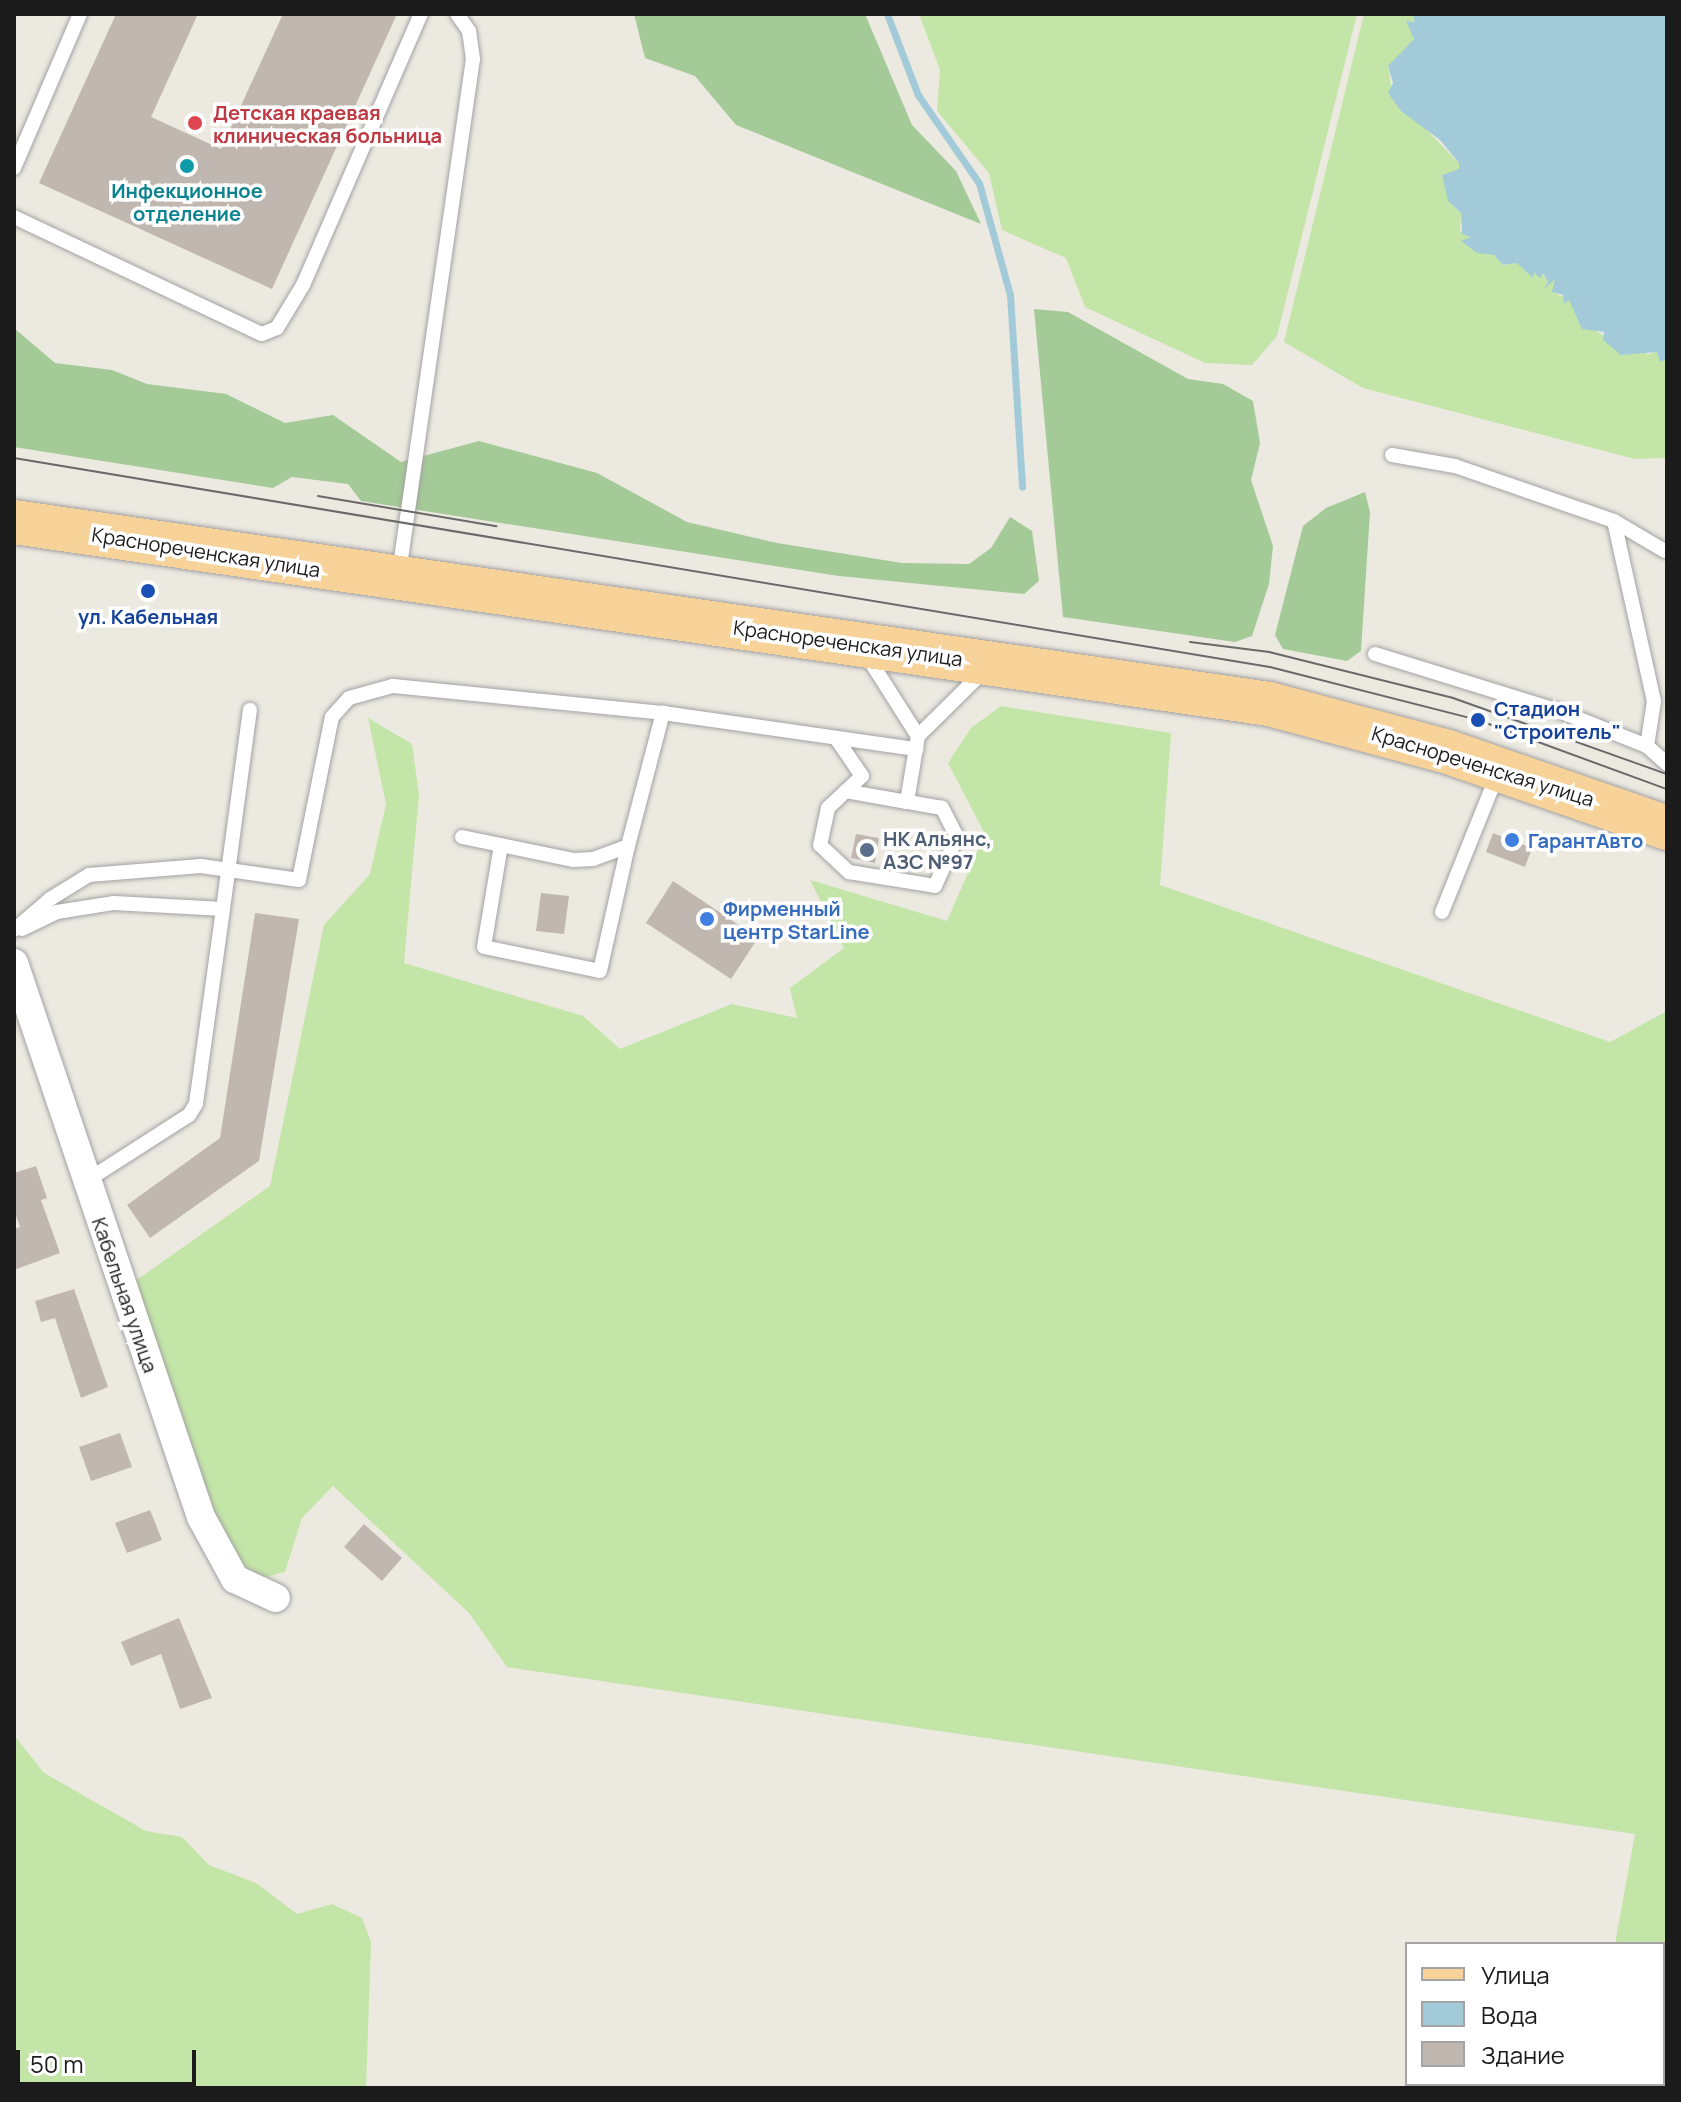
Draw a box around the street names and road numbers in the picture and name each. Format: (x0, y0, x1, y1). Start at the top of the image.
street label: Краснореченская улица (90, 522, 322, 582)
street label: Краснореченская улица (732, 615, 964, 671)
street label: Краснореченская улица (1369, 721, 1597, 811)
street label: Кабельная улица (87, 1214, 163, 1376)

